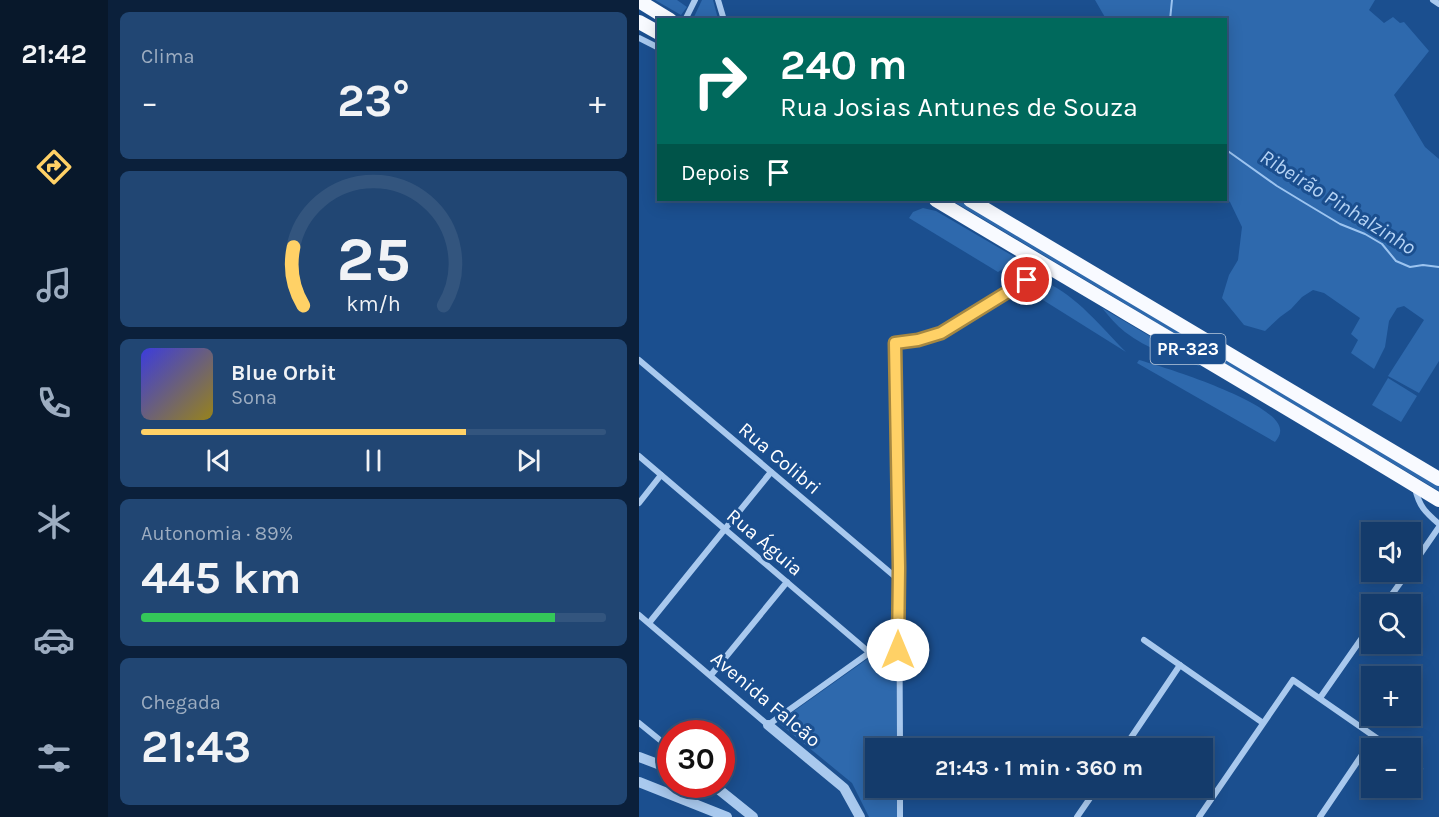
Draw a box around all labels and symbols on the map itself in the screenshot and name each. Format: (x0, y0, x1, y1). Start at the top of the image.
water label: Ribeirão Pinhalzinho (1256, 144, 1421, 260)
pin (1001, 254, 1052, 305)
road number: PR-323 (1151, 334, 1225, 364)
street label: Rua Colibri (734, 417, 825, 499)
street label: Rua Águia (722, 503, 808, 581)
position arrow (866, 618, 930, 682)
street label: Avenida Falcão (706, 647, 825, 752)
speed limit sign: 30 (657, 720, 735, 798)

